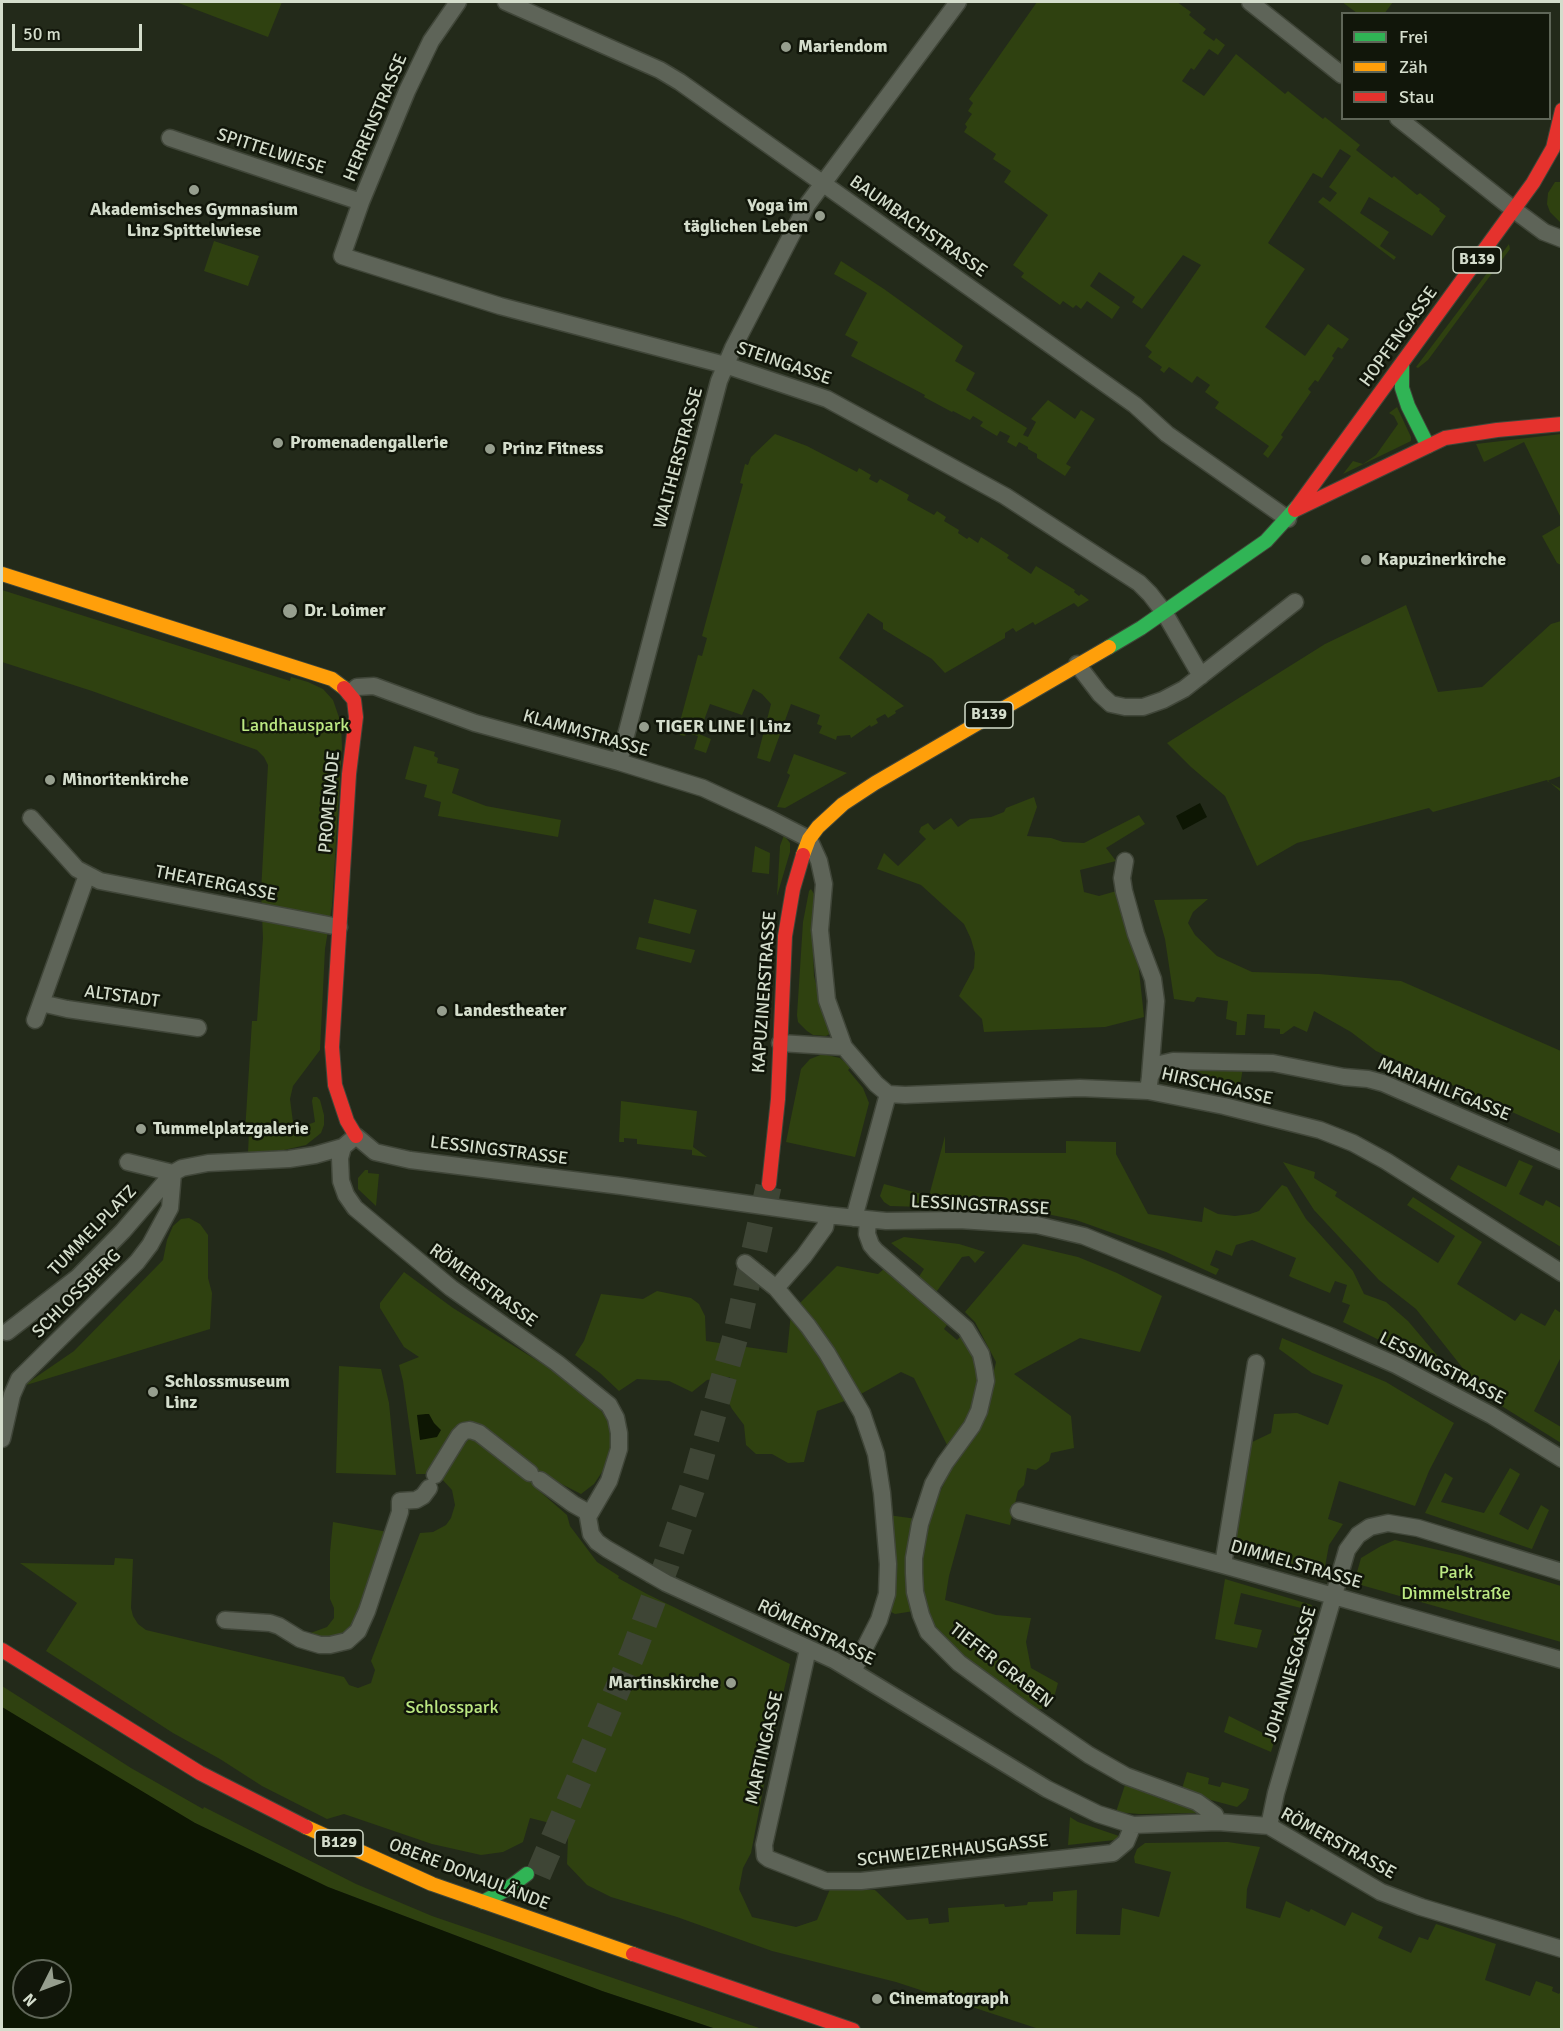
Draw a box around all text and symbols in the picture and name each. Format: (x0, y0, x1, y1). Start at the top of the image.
scale bar (15, 12, 146, 50)
legend (1341, 12, 1551, 120)
text: 50 m (23, 23, 61, 45)
text: Frei (1399, 26, 1428, 48)
place label: Mariendom (798, 36, 888, 58)
marker: Mariendom (779, 40, 793, 54)
street label: HERRENSTRASSE (339, 51, 413, 185)
text: Zäh (1399, 56, 1428, 78)
text: Stau (1399, 86, 1434, 108)
street label: SPITTELWIESE (214, 124, 328, 180)
street label: BAUMBACHSTRASSE (845, 171, 991, 283)
marker: Akademisches Gymnasium Linz Spittelwiese (187, 183, 201, 197)
place label: Yoga im täglichen Leben (684, 195, 808, 238)
place label: Akademisches Gymnasium Linz Spittelwiese (90, 199, 298, 242)
marker: Yoga im täglichen Leben (813, 209, 827, 223)
road number: B139 (1453, 247, 1501, 273)
street label: HOPFENGASSE (1355, 283, 1443, 391)
street label: STEINGASSE (734, 338, 834, 390)
street label: WALTHERSTRASSE (650, 385, 708, 531)
place label: Promenadengallerie (290, 432, 448, 454)
marker: Promenadengallerie (271, 436, 285, 450)
place label: Prinz Fitness (502, 438, 604, 460)
marker: Prinz Fitness (483, 442, 497, 456)
place label: Kapuzinerkirche (1378, 549, 1506, 571)
marker: Kapuzinerkirche (1359, 553, 1373, 567)
place label: Dr. Loimer (304, 600, 386, 622)
marker: Dr. Loimer (281, 602, 299, 620)
road number: B139 (965, 702, 1013, 728)
street label: KLAMMSTRASSE (520, 706, 652, 762)
park label: Landhauspark (241, 715, 349, 737)
place label: TIGER LINE | Linz (656, 716, 791, 738)
marker: TIGER LINE | Linz (637, 720, 651, 734)
street label: PROMENADE (315, 750, 345, 854)
place label: Minoritenkirche (62, 769, 189, 791)
marker: Minoritenkirche (43, 773, 57, 787)
street label: THEATERGASSE (153, 862, 279, 906)
street label: KAPUZINERSTRASSE (749, 910, 781, 1074)
street label: ALTSTADT (83, 981, 161, 1013)
place label: Landestheater (454, 1000, 566, 1022)
marker: Landestheater (435, 1004, 449, 1018)
street label: MARIAHILFGASSE (1374, 1054, 1514, 1126)
street label: HIRSCHGASSE (1159, 1064, 1275, 1110)
place label: Tummelplatzgalerie (153, 1118, 309, 1140)
marker: Tummelplatzgalerie (134, 1122, 148, 1136)
street label: LESSINGSTRASSE (429, 1132, 569, 1170)
street label: TUMMELPLATZ (44, 1181, 142, 1281)
street label: LESSINGSTRASSE (910, 1192, 1050, 1220)
street label: RÖMERSTRASSE (425, 1240, 541, 1332)
street label: SCHLOSSBERG (28, 1245, 126, 1343)
street label: LESSINGSTRASSE (1375, 1328, 1509, 1410)
place label: Schlossmuseum Linz (165, 1371, 290, 1414)
marker: Schlossmuseum Linz (146, 1385, 160, 1399)
street label: DIMMELSTRASSE (1228, 1536, 1364, 1594)
park label: Park Dimmelstraße (1401, 1562, 1511, 1604)
street label: RÖMERSTRASSE (754, 1595, 878, 1671)
street label: JOHANNESGASSE (1260, 1604, 1322, 1744)
street label: TIEFER GRABEN (945, 1619, 1057, 1713)
place label: Martinskirche (608, 1672, 719, 1694)
marker: Martinskirche (724, 1676, 738, 1690)
street label: MARTINGASSE (742, 1689, 788, 1807)
park label: Schlosspark (406, 1697, 498, 1719)
street label: RÖMERSTRASSE (1277, 1803, 1399, 1885)
road number: B129 (315, 1830, 363, 1856)
street label: SCHWEIZERHAUSGASSE (856, 1830, 1050, 1872)
street label: OBERE DONAULÄNDE (385, 1834, 553, 1916)
north arrow (12, 1959, 72, 2019)
place label: Cinematograph (889, 1988, 1009, 2010)
text: N (19, 1989, 41, 2011)
marker: Cinematograph (870, 1992, 884, 2006)

